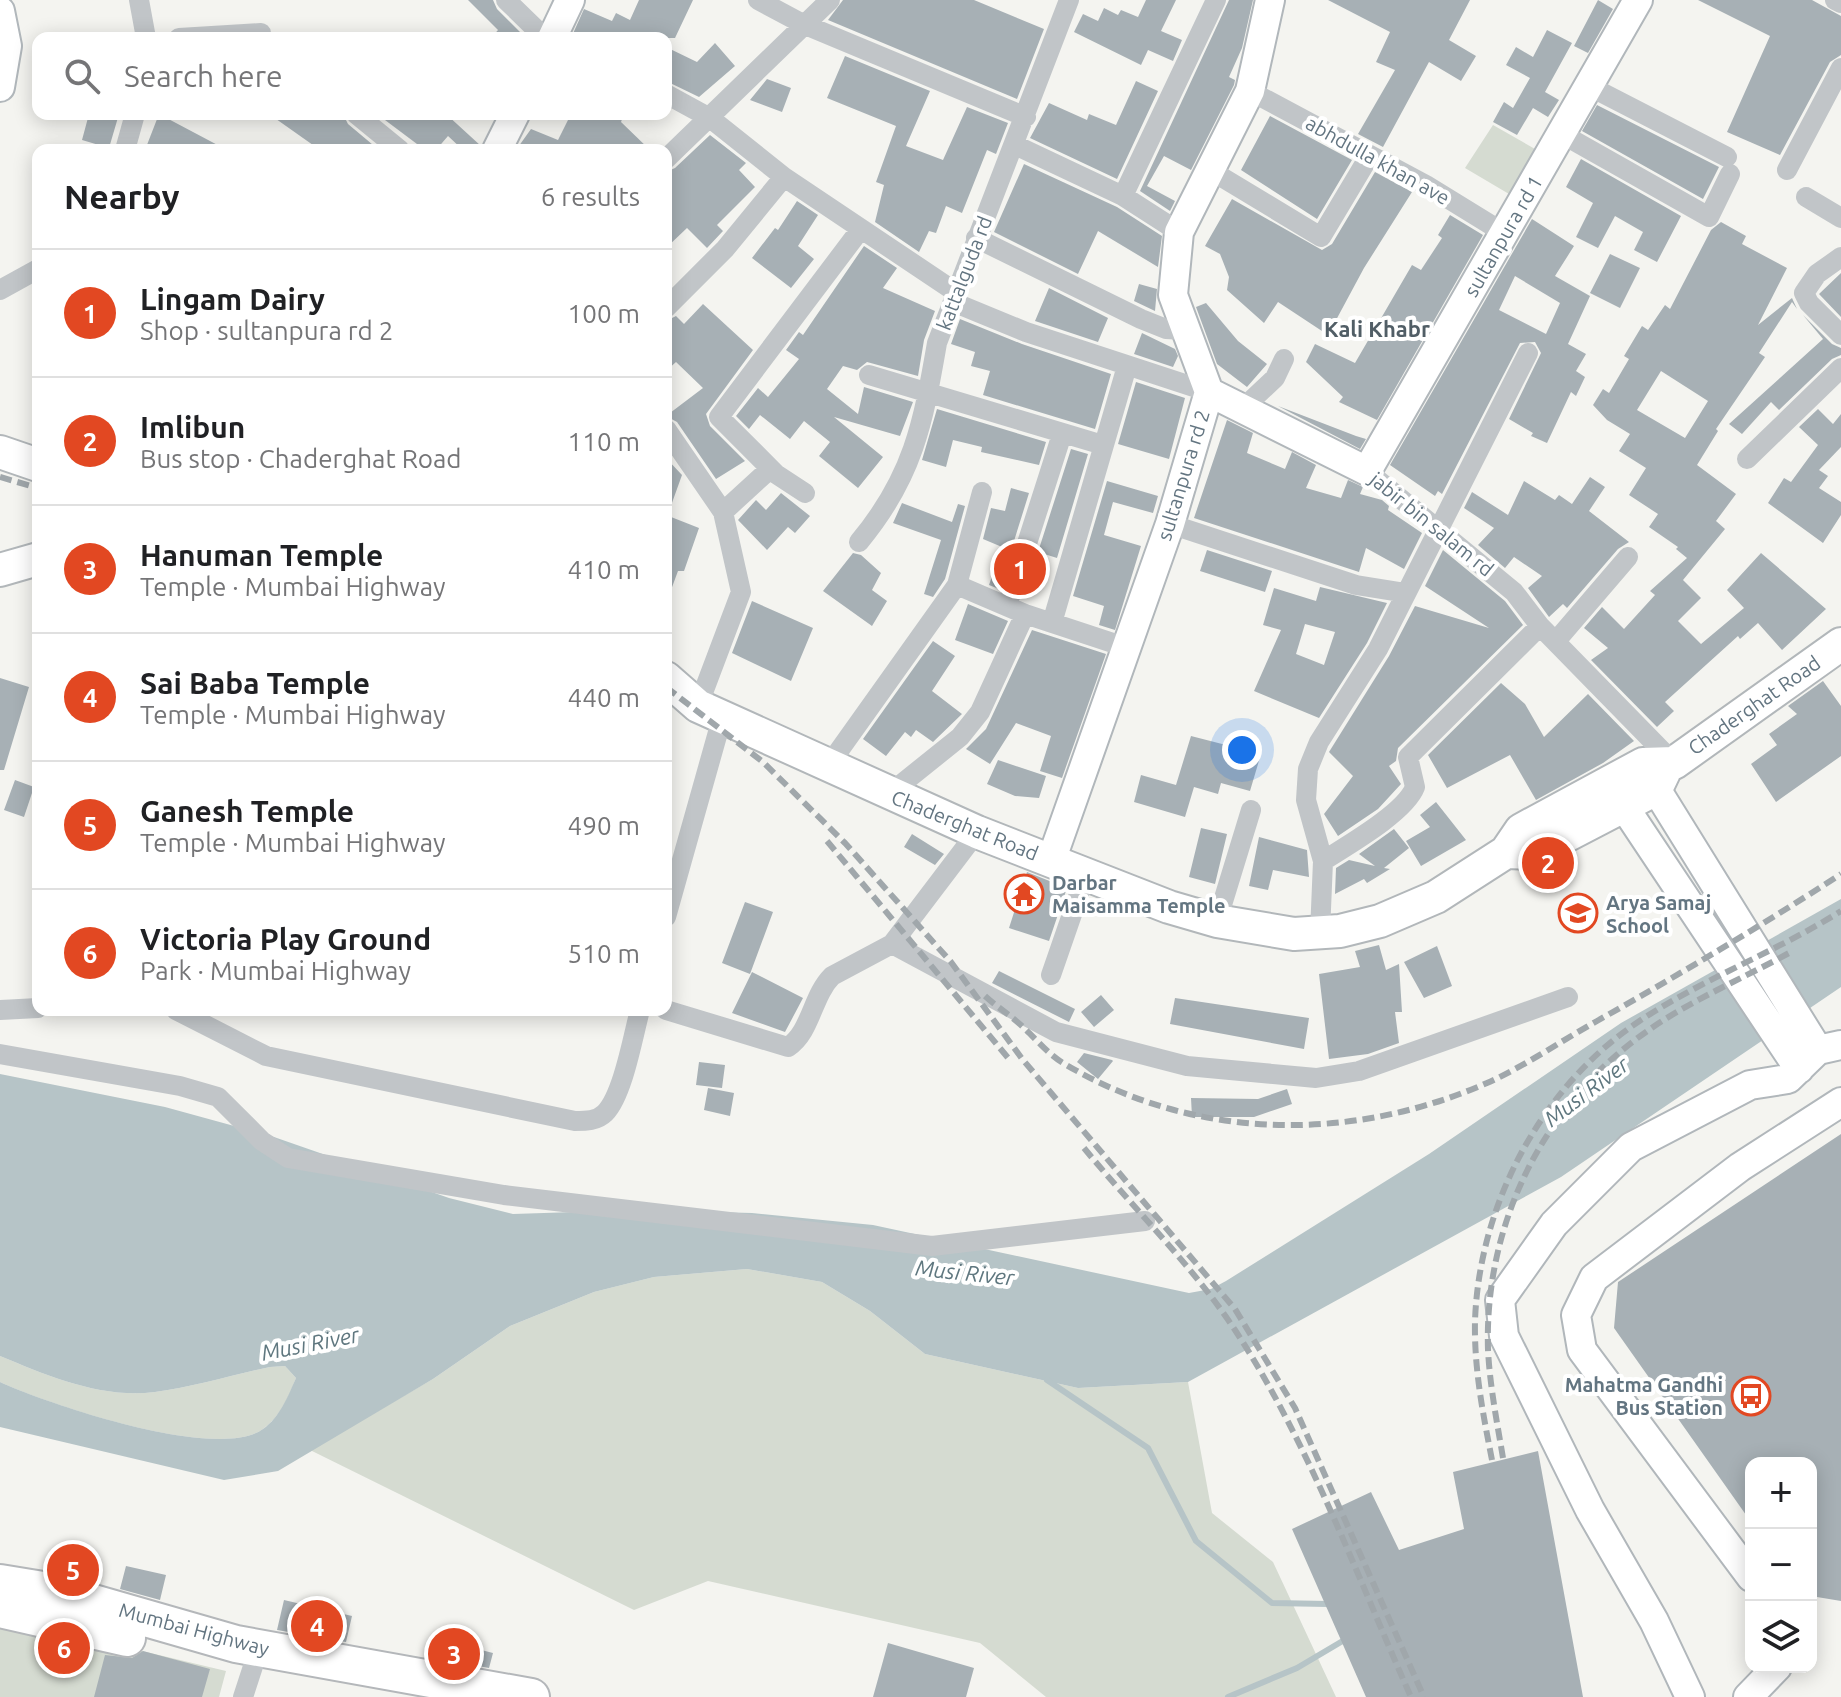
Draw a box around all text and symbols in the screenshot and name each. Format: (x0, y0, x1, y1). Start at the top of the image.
search box (32, 32, 672, 120)
icon: search (60, 54, 104, 98)
text: Search here (124, 59, 283, 93)
street label: abhdulla khan ave (1302, 111, 1454, 209)
street label: sultanpura rd 1 (1459, 172, 1547, 300)
text: Nearby (64, 177, 179, 215)
text: 6 results (541, 182, 640, 211)
street label: kattalguda rd (932, 213, 996, 333)
text: Lingam Dairy (140, 282, 325, 316)
text: 1 (83, 299, 97, 328)
text: 100 m (568, 299, 640, 328)
text: Shop · sultanpura rd 2 (140, 316, 393, 345)
district label: Kali Khabr (1324, 316, 1430, 341)
street label: sultanpura rd 2 (1152, 407, 1214, 543)
text: Imlibun (140, 410, 245, 444)
text: 2 (83, 427, 97, 456)
text: 110 m (568, 427, 640, 456)
text: Bus stop · Chaderghat Road (140, 444, 462, 473)
street label: jabir bin salam rd (1364, 466, 1498, 581)
text: Hanuman Temple (140, 538, 383, 572)
pin: 1 (994, 539, 1046, 599)
text: 3 (83, 555, 97, 584)
text: 410 m (568, 555, 640, 584)
text: Temple · Mumbai Highway (140, 572, 446, 601)
street label: Chaderghat Road (1684, 651, 1824, 759)
text: Sai Baba Temple (140, 666, 370, 700)
text: 4 (83, 683, 97, 712)
text: 440 m (568, 683, 640, 712)
text: Temple · Mumbai Highway (140, 700, 446, 729)
your location (1222, 730, 1262, 770)
street label: Chaderghat Road (888, 785, 1042, 865)
text: Ganesh Temple (140, 794, 354, 828)
text: 5 (83, 811, 97, 840)
text: 490 m (568, 811, 640, 840)
text: Temple · Mumbai Highway (140, 828, 446, 857)
pin: 2 (1522, 833, 1574, 893)
place label: Darbar Maisamma Temple (1052, 871, 1226, 917)
temple icon: Darbar Maisamma Temple (1003, 873, 1045, 915)
place label: Arya Samaj School (1606, 891, 1711, 937)
school or university icon: Arya Samaj School (1557, 892, 1599, 934)
text: Victoria Play Ground (140, 922, 431, 956)
text: 6 (83, 939, 97, 968)
text: 510 m (568, 939, 640, 968)
text: Park · Mumbai Highway (140, 956, 411, 985)
water label: Musi River (1539, 1051, 1634, 1131)
water label: Musi River (914, 1254, 1016, 1290)
water label: Musi River (259, 1321, 362, 1365)
place label: Mahatma Gandhi Bus Station (1565, 1373, 1723, 1419)
bus stop icon: Mahatma Gandhi Bus Station (1730, 1375, 1772, 1417)
map controls (1745, 1457, 1817, 1673)
button: + (1745, 1457, 1817, 1529)
button: − (1745, 1529, 1817, 1601)
pin: 5 (47, 1540, 99, 1600)
pin: 4 (291, 1596, 343, 1656)
street label: Mumbai Highway (116, 1598, 272, 1660)
button: layers (1745, 1601, 1817, 1673)
pin: 6 (38, 1618, 90, 1678)
pin: 3 (428, 1624, 480, 1684)

